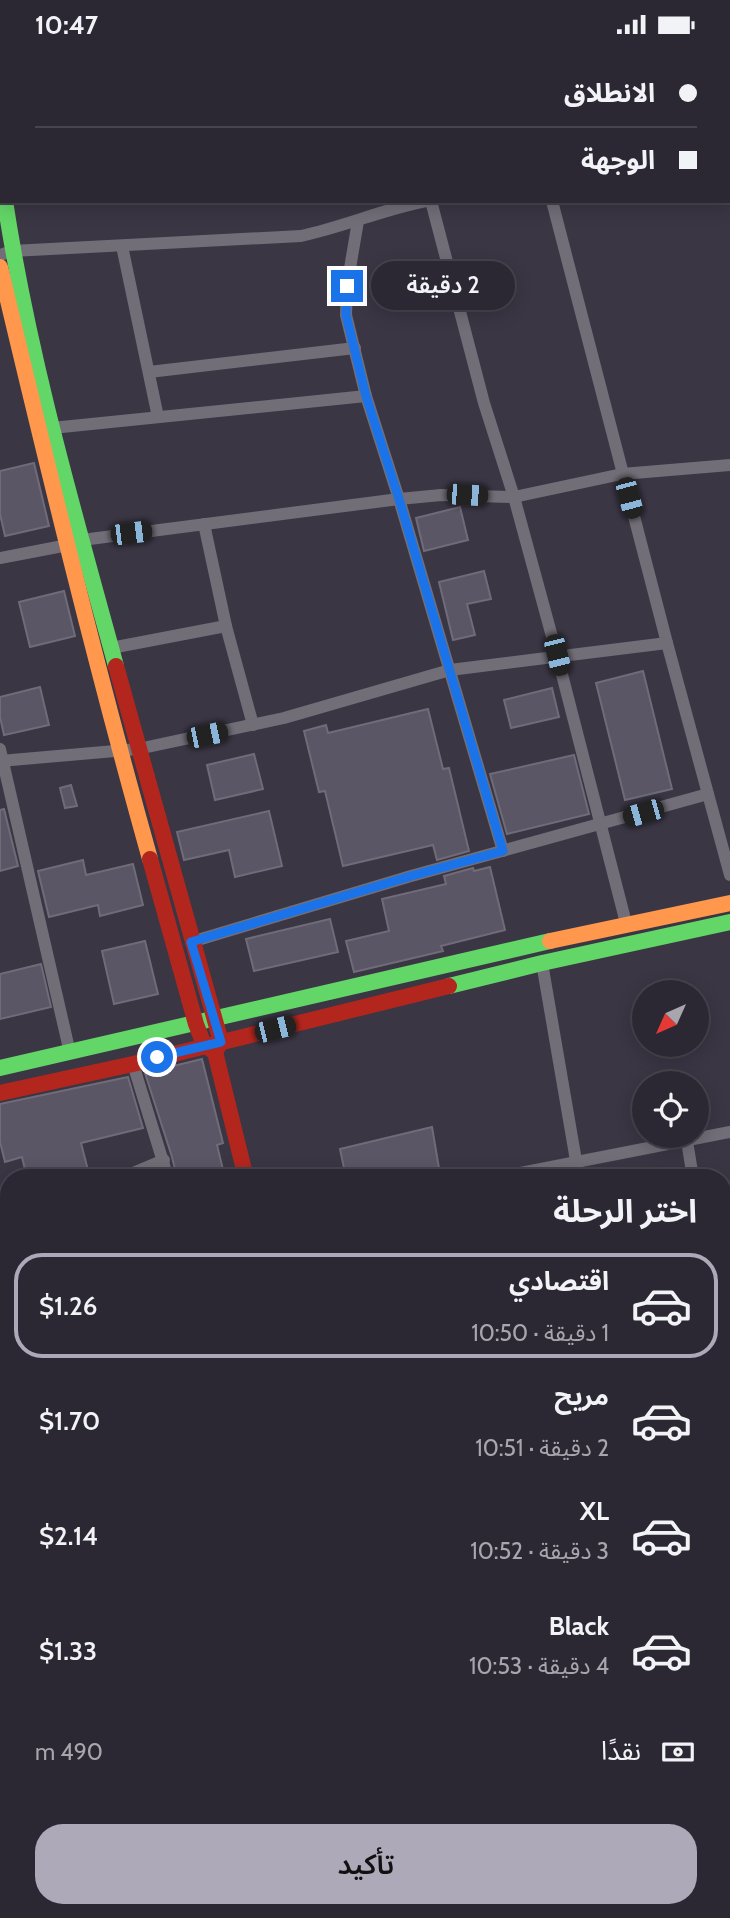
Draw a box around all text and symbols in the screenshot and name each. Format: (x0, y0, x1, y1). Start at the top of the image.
text: 10:47 (35, 9, 98, 41)
text: الانطلاق (564, 77, 655, 109)
text: الوجهة (581, 144, 655, 176)
callout: 2 دقيقة (372, 261, 515, 311)
route end (331, 270, 363, 302)
text: 2 دقيقة (406, 271, 480, 299)
car (614, 475, 645, 521)
car (446, 483, 489, 507)
car (109, 520, 154, 546)
car (542, 632, 573, 678)
car (185, 720, 230, 750)
car (620, 797, 667, 829)
north arrow (632, 980, 709, 1057)
map controls (632, 980, 709, 1148)
car (253, 1014, 298, 1044)
route start (141, 1041, 173, 1073)
button: locate (632, 1071, 709, 1148)
text: اختر الرحلة (553, 1191, 697, 1230)
text: اقتصادي (509, 1265, 609, 1297)
icon: car (630, 1274, 693, 1337)
text: $1.26 (39, 1290, 97, 1322)
text: 1 دقيقة · 10:50 (471, 1319, 609, 1347)
text: مريح (554, 1380, 609, 1412)
icon: car (630, 1389, 693, 1452)
text: $1.70 (39, 1405, 100, 1437)
text: 2 دقيقة · 10:51 (475, 1434, 609, 1462)
text: XL (580, 1495, 609, 1527)
icon: car (630, 1504, 693, 1567)
text: $2.14 (39, 1520, 98, 1552)
text: 3 دقيقة · 10:52 (470, 1537, 609, 1565)
text: Black (549, 1610, 609, 1642)
icon: car (630, 1619, 693, 1682)
text: $1.33 (39, 1635, 97, 1667)
text: 4 دقيقة · 10:53 (469, 1652, 609, 1680)
icon: cash (659, 1733, 697, 1771)
text: نقدًا (601, 1735, 641, 1767)
text: 490 m (35, 1738, 103, 1766)
button: تأكيد (35, 1824, 697, 1904)

